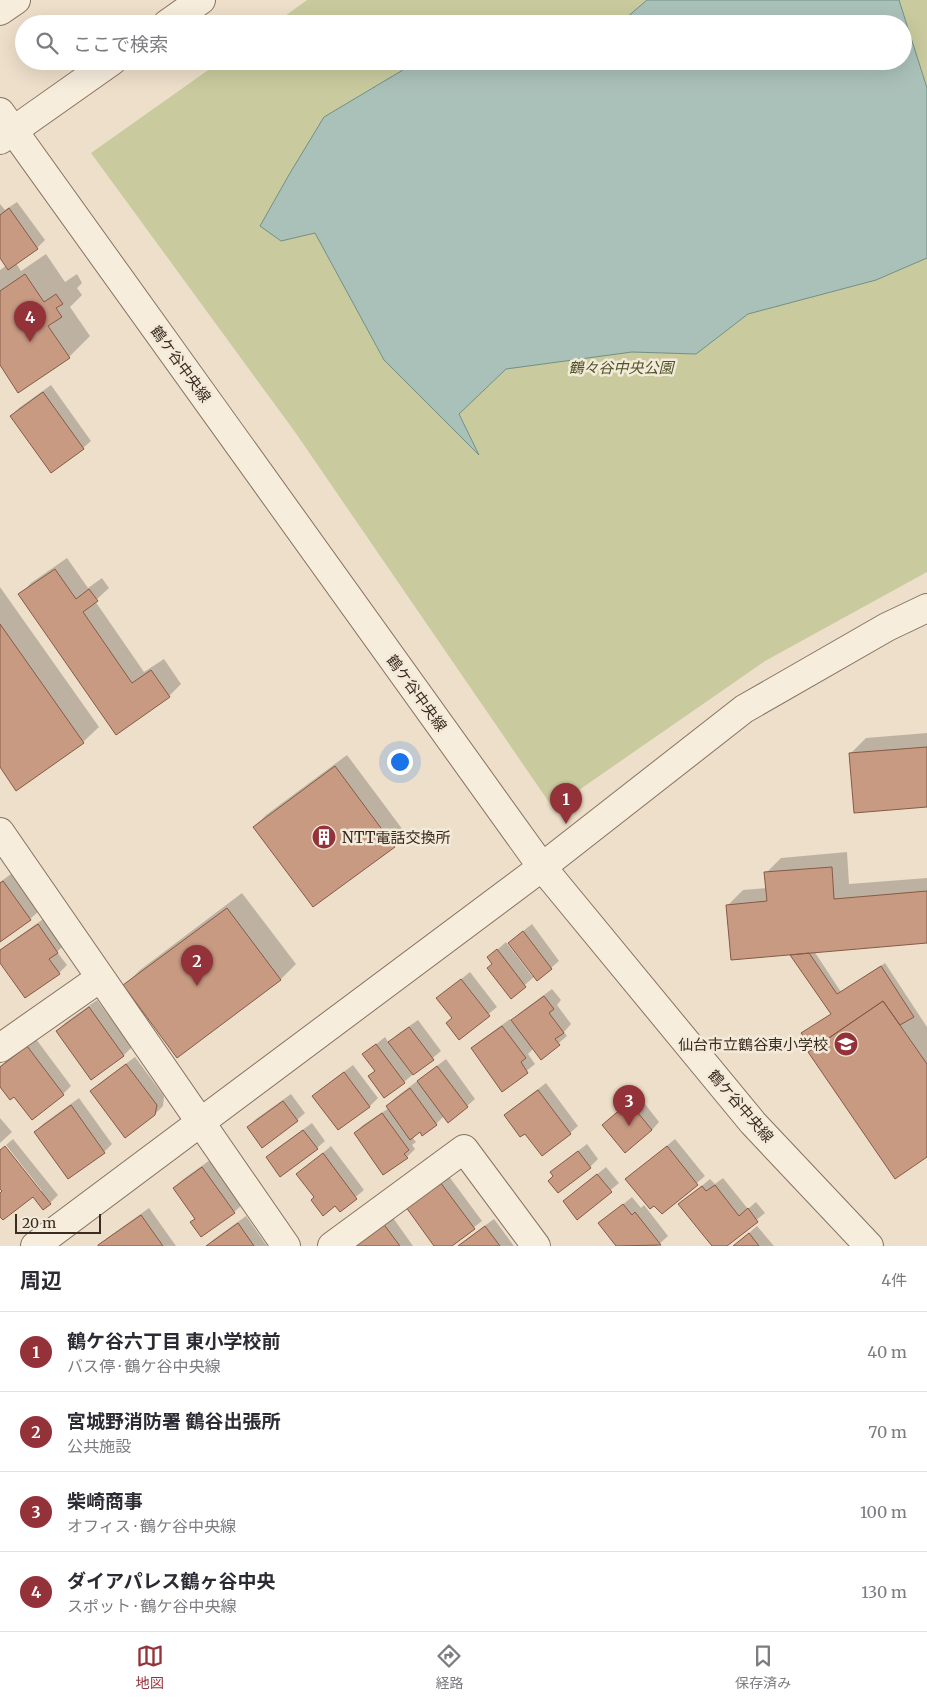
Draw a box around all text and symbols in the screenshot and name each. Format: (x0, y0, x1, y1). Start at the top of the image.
search box (15, 15, 912, 70)
icon: search (33, 29, 61, 57)
text: ここで検索 (73, 32, 168, 56)
pin: 4 (14, 301, 46, 342)
street label: 鶴ケ谷中央線 (147, 322, 215, 406)
park label: 鶴々谷中央公園 (568, 358, 675, 377)
street label: 鶴ケ谷中央線 (383, 651, 451, 735)
your location (387, 749, 413, 775)
pin: 1 (550, 783, 582, 824)
building icon: NTT電話交換所 (311, 824, 337, 850)
place label: NTT電話交換所 (342, 828, 451, 847)
pin: 2 (181, 945, 213, 986)
school or university icon: 仙台市立鶴谷東小学校 (833, 1031, 859, 1057)
place label: 仙台市立鶴谷東小学校 (678, 1035, 828, 1054)
street label: 鶴ケ谷中央線 (704, 1066, 778, 1146)
pin: 3 (613, 1085, 645, 1126)
scale bar (15, 1211, 101, 1234)
text: 20 m (22, 1214, 56, 1232)
text: 周辺 (20, 1267, 62, 1294)
text: 4件 (881, 1270, 907, 1290)
text: 鶴ケ谷六丁目 東小学校前 (67, 1329, 281, 1353)
text: 1 (32, 1342, 40, 1362)
text: 40 m (867, 1342, 907, 1362)
text: バス停 · 鶴ケ谷中央線 (67, 1356, 220, 1376)
text: 宮城野消防署 鶴谷出張所 (67, 1409, 281, 1433)
text: 2 (31, 1422, 41, 1442)
text: 70 m (868, 1422, 907, 1442)
text: 公共施設 (67, 1436, 131, 1456)
text: 柴崎商事 (67, 1489, 143, 1513)
text: 3 (31, 1502, 41, 1522)
text: 100 m (860, 1502, 907, 1522)
text: オフィス · 鶴ケ谷中央線 (67, 1516, 236, 1536)
text: ダイアパレス鶴ヶ谷中央 (67, 1569, 276, 1593)
text: 4 (31, 1582, 41, 1602)
text: 130 m (861, 1582, 907, 1602)
text: スポット · 鶴ケ谷中央線 (67, 1596, 236, 1616)
tab: 地図 (136, 1642, 164, 1692)
tab: 経路 (435, 1642, 463, 1692)
tab: 保存済み (735, 1642, 791, 1692)

